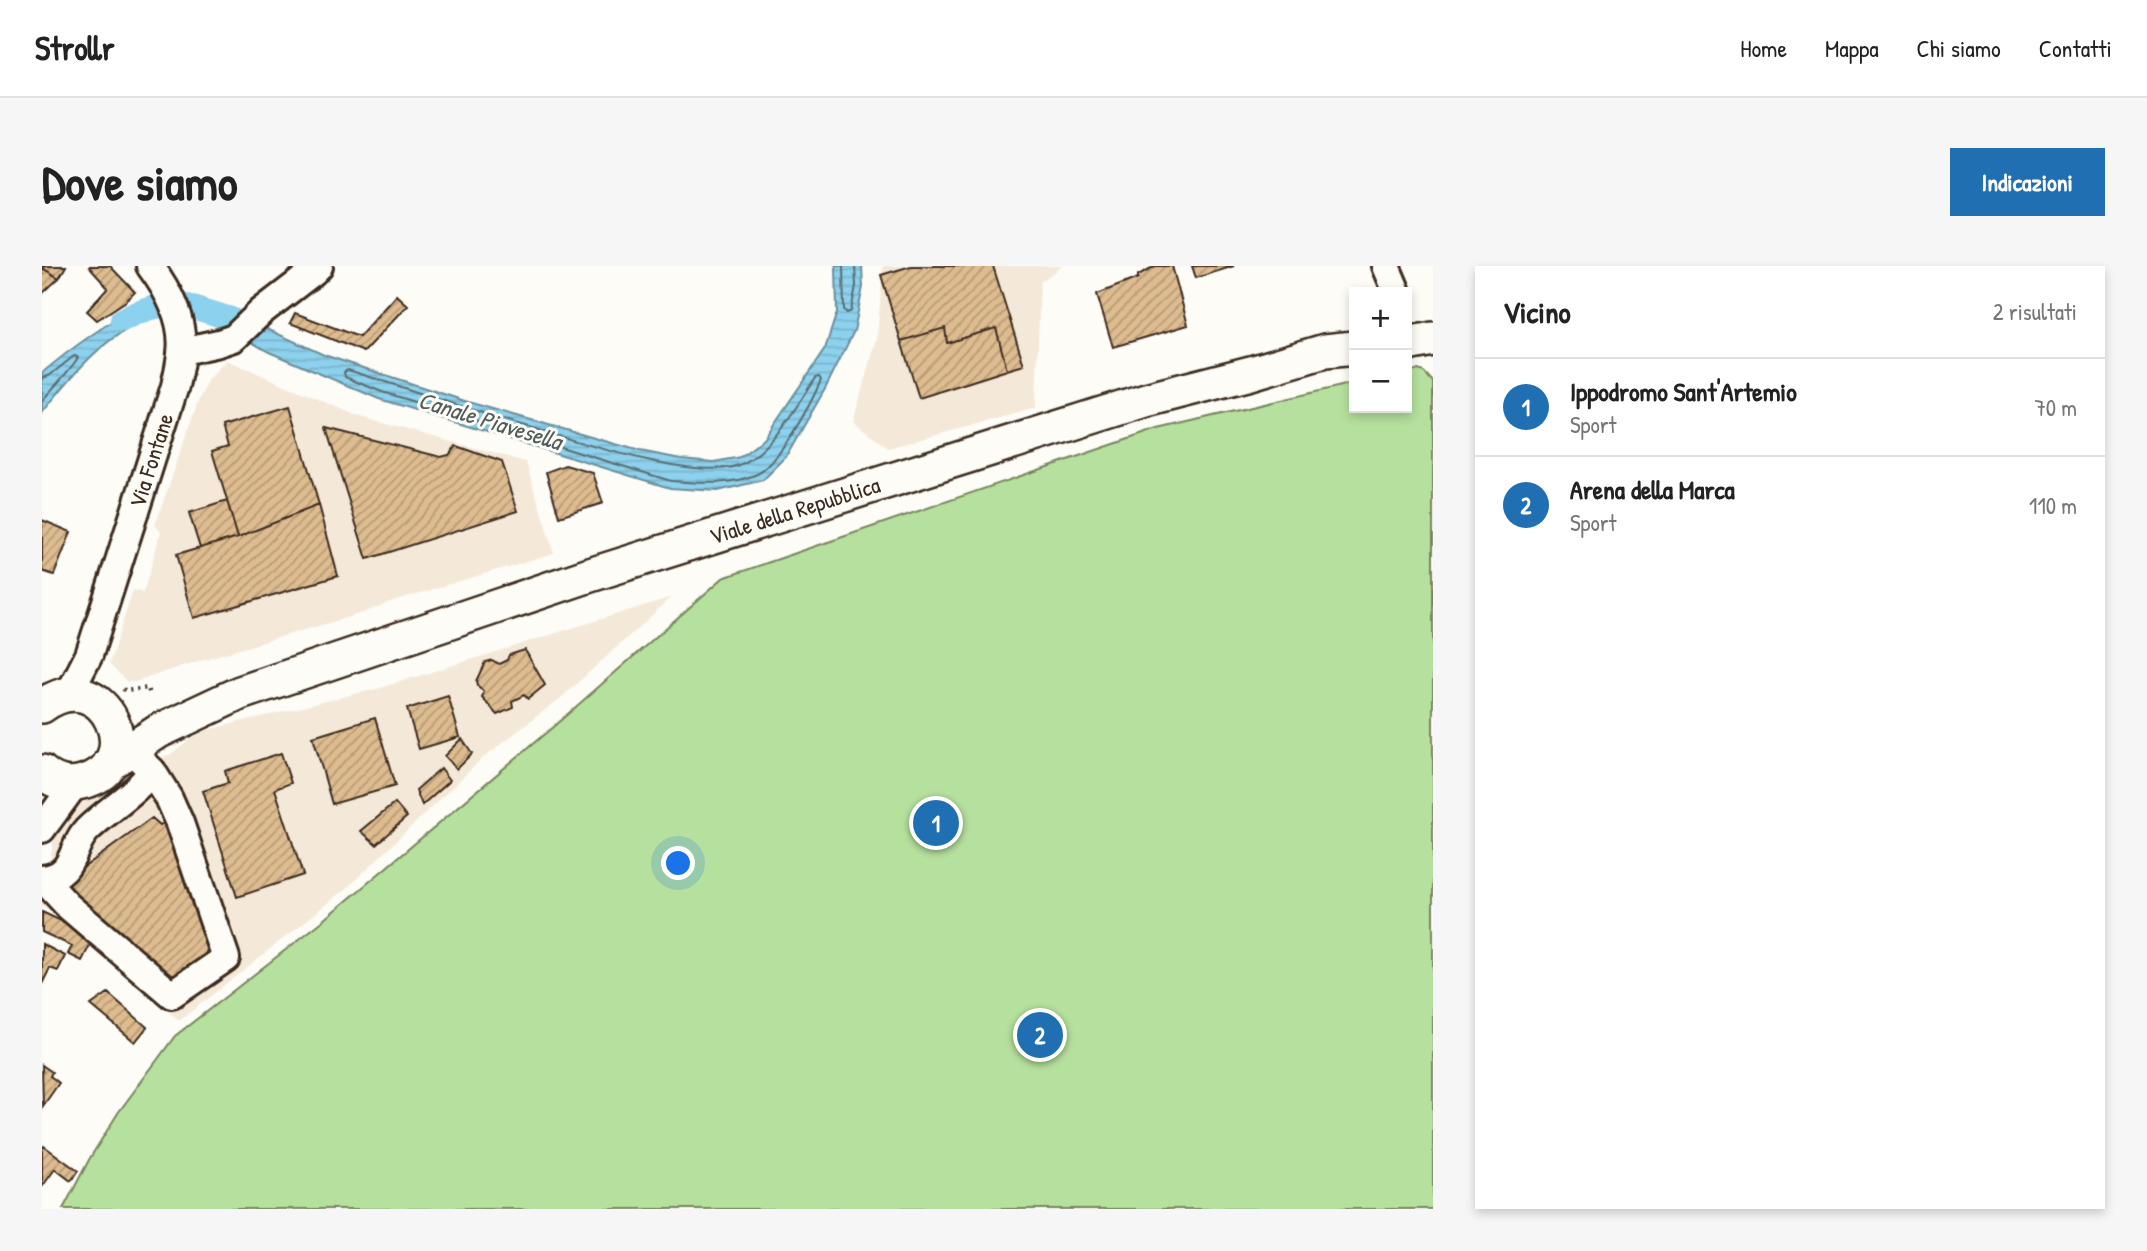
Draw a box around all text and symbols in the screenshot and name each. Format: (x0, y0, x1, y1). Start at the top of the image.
text: Strollr (35, 26, 114, 70)
text: Home (1740, 32, 1787, 64)
text: Mappa (1825, 32, 1879, 64)
text: Chi siamo (1917, 32, 2001, 64)
text: Contatti (2039, 32, 2112, 64)
button: Indicazioni (1950, 148, 2105, 216)
text: Dove siamo (42, 149, 238, 215)
map controls (1349, 287, 1412, 413)
button: + (1349, 287, 1412, 350)
text: Vicino (1503, 292, 1571, 332)
text: 2 risultati (1993, 296, 2077, 327)
button: − (1349, 350, 1412, 413)
text: Ippodromo Sant'Artemio (1570, 374, 1797, 409)
water label: Canale Piavesella (415, 383, 568, 458)
text: 1 (1522, 392, 1530, 423)
text: 70 m (2034, 392, 2077, 423)
street label: Via Fontane (121, 409, 180, 511)
text: Sport (1570, 409, 1616, 440)
street label: Viale della Repubblica (706, 469, 884, 551)
text: Arena della Marca (1570, 472, 1735, 507)
text: 2 (1521, 490, 1531, 521)
text: 110 m (2029, 490, 2077, 521)
text: Sport (1570, 507, 1616, 538)
pin: 1 (913, 797, 959, 849)
your location (661, 846, 695, 880)
pin: 2 (1017, 1009, 1063, 1061)

